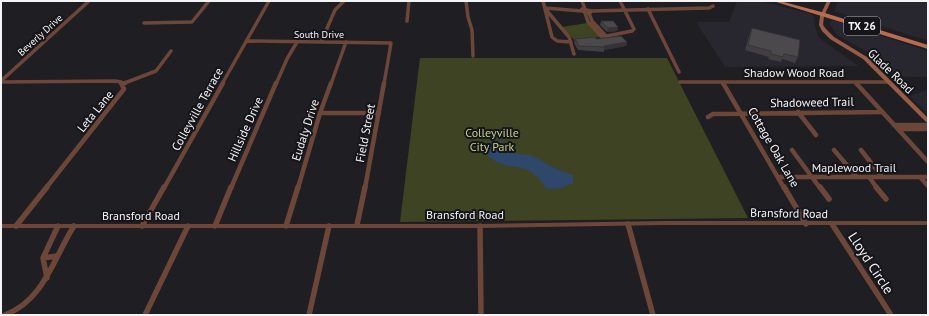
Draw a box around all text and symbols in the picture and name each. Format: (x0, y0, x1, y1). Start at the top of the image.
street label: Beverly Drive (15, 11, 65, 59)
road number: TX 26 (844, 17, 880, 35)
street label: South Drive (294, 28, 344, 41)
street label: Glade Road (865, 45, 917, 97)
street label: Colleyville Terrace (168, 65, 226, 153)
street label: Shadow Wood Road (744, 65, 844, 80)
street label: Leta Lane (74, 87, 116, 135)
street label: Hillside Drive (224, 94, 266, 164)
street label: Shadoweed Trail (770, 94, 855, 110)
street label: Eudaly Drive (288, 97, 322, 163)
street label: Field Street (352, 102, 378, 164)
street label: Cottage Oak Lane (745, 104, 803, 190)
park label: Colleyville City Park (465, 125, 519, 154)
street label: Maplewood Trail (812, 160, 897, 175)
street label: Bransford Road (750, 205, 828, 221)
street label: Bransford Road (426, 207, 504, 222)
street label: Bransford Road (102, 208, 180, 223)
street label: Lloyd Circle (844, 229, 898, 297)

